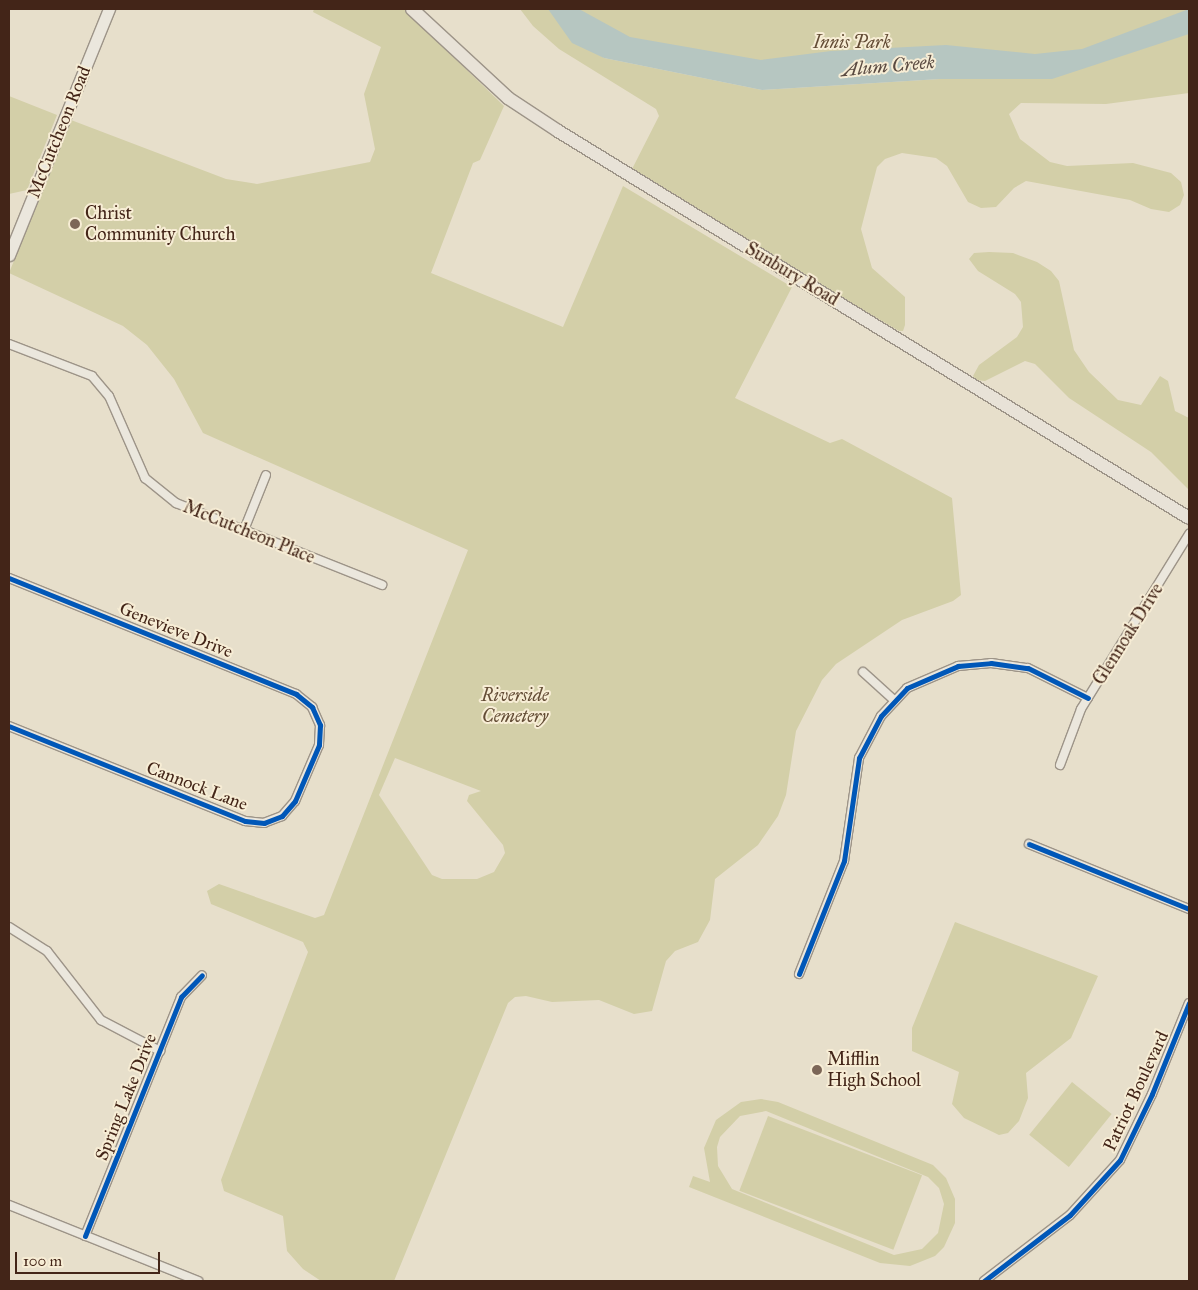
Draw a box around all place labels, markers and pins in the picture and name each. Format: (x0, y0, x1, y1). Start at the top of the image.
place label: Christ Community Church (85, 203, 235, 245)
marker: Christ Community Church (69, 218, 81, 230)
place label: Mifflin High School (827, 1049, 921, 1092)
marker: Mifflin High School (811, 1064, 823, 1076)

